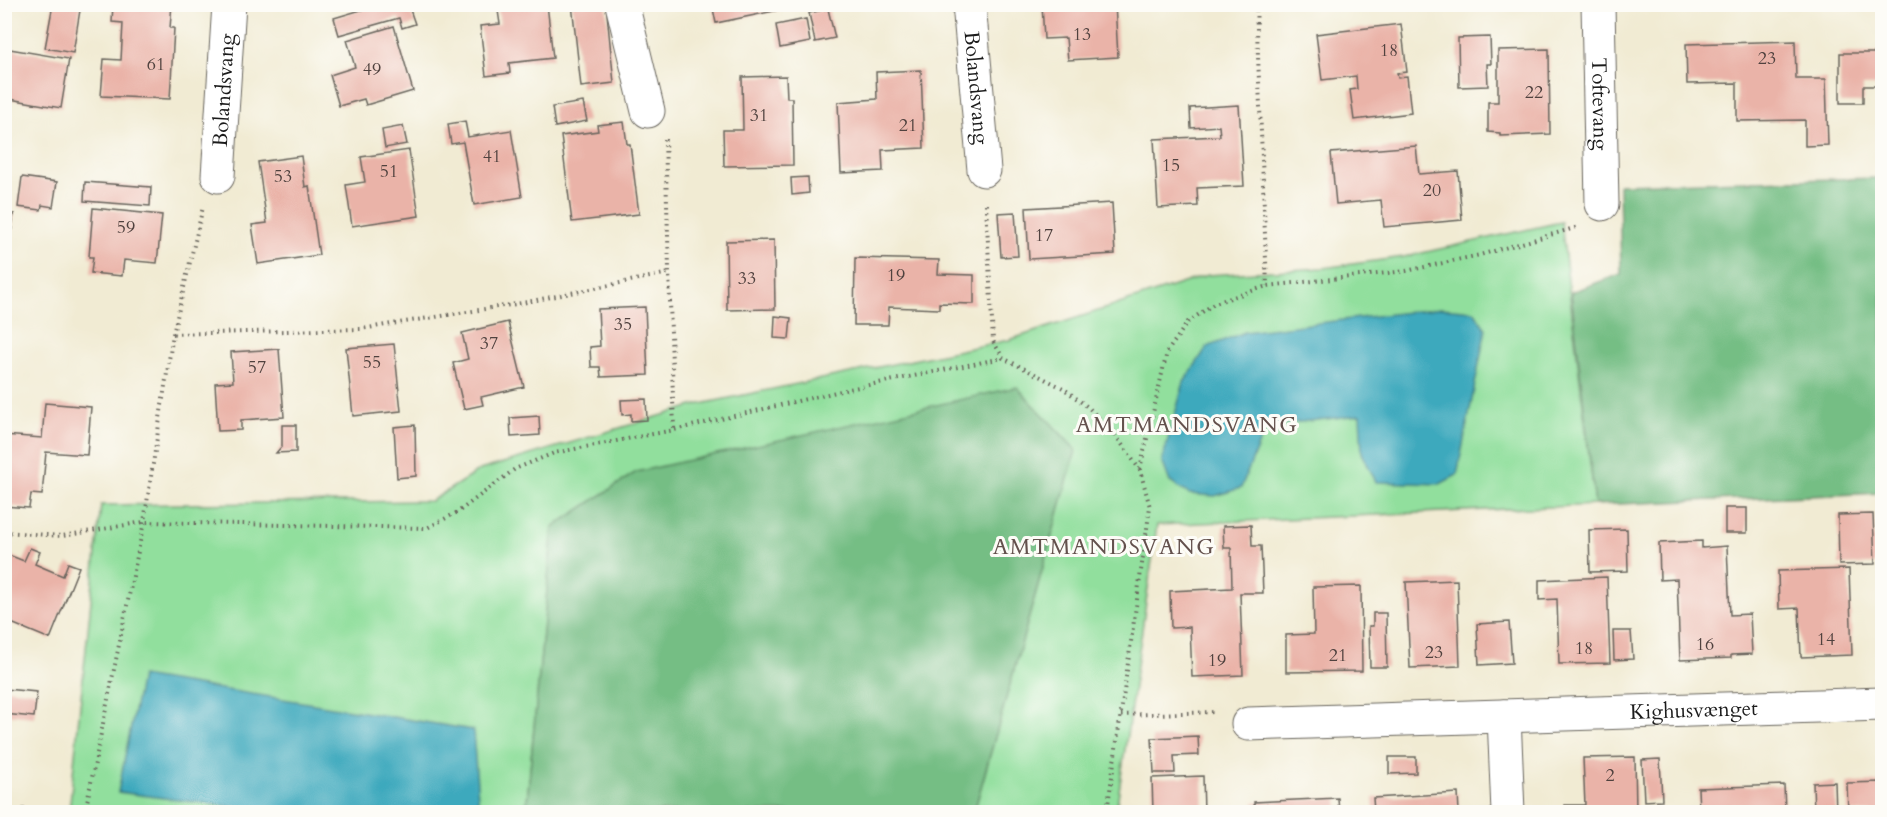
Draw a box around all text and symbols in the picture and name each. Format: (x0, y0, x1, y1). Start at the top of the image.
house number: 13 (1073, 22, 1091, 47)
street label: Bolandsvang (957, 30, 996, 146)
street label: Bolandsvang (205, 32, 242, 148)
house number: 18 (1380, 38, 1398, 63)
house number: 23 (1758, 46, 1776, 71)
house number: 61 (147, 52, 165, 77)
house number: 49 (363, 57, 381, 82)
street label: Toftevang (1585, 57, 1615, 151)
house number: 22 (1525, 80, 1543, 105)
house number: 31 (750, 103, 768, 128)
house number: 21 (899, 113, 917, 138)
house number: 41 (483, 144, 501, 169)
house number: 15 (1162, 153, 1180, 178)
house number: 51 (380, 159, 398, 184)
house number: 53 (274, 164, 292, 189)
house number: 20 (1423, 178, 1441, 203)
house number: 59 (117, 215, 135, 240)
house number: 17 (1035, 223, 1053, 248)
house number: 19 (887, 263, 905, 288)
house number: 33 (738, 266, 756, 291)
house number: 35 (614, 312, 632, 337)
house number: 37 (480, 331, 498, 356)
house number: 55 (363, 350, 381, 375)
house number: 57 (248, 355, 266, 380)
district label: AMTMANDSVANG (1076, 410, 1298, 440)
district label: AMTMANDSVANG (993, 532, 1215, 562)
house number: 14 (1817, 627, 1835, 652)
house number: 16 (1696, 632, 1714, 657)
house number: 18 (1575, 636, 1593, 661)
house number: 23 (1425, 640, 1443, 665)
house number: 21 (1329, 643, 1347, 668)
house number: 19 (1208, 648, 1226, 673)
street label: Kighusvænget (1629, 693, 1759, 726)
house number: 2 (1605, 763, 1615, 788)

